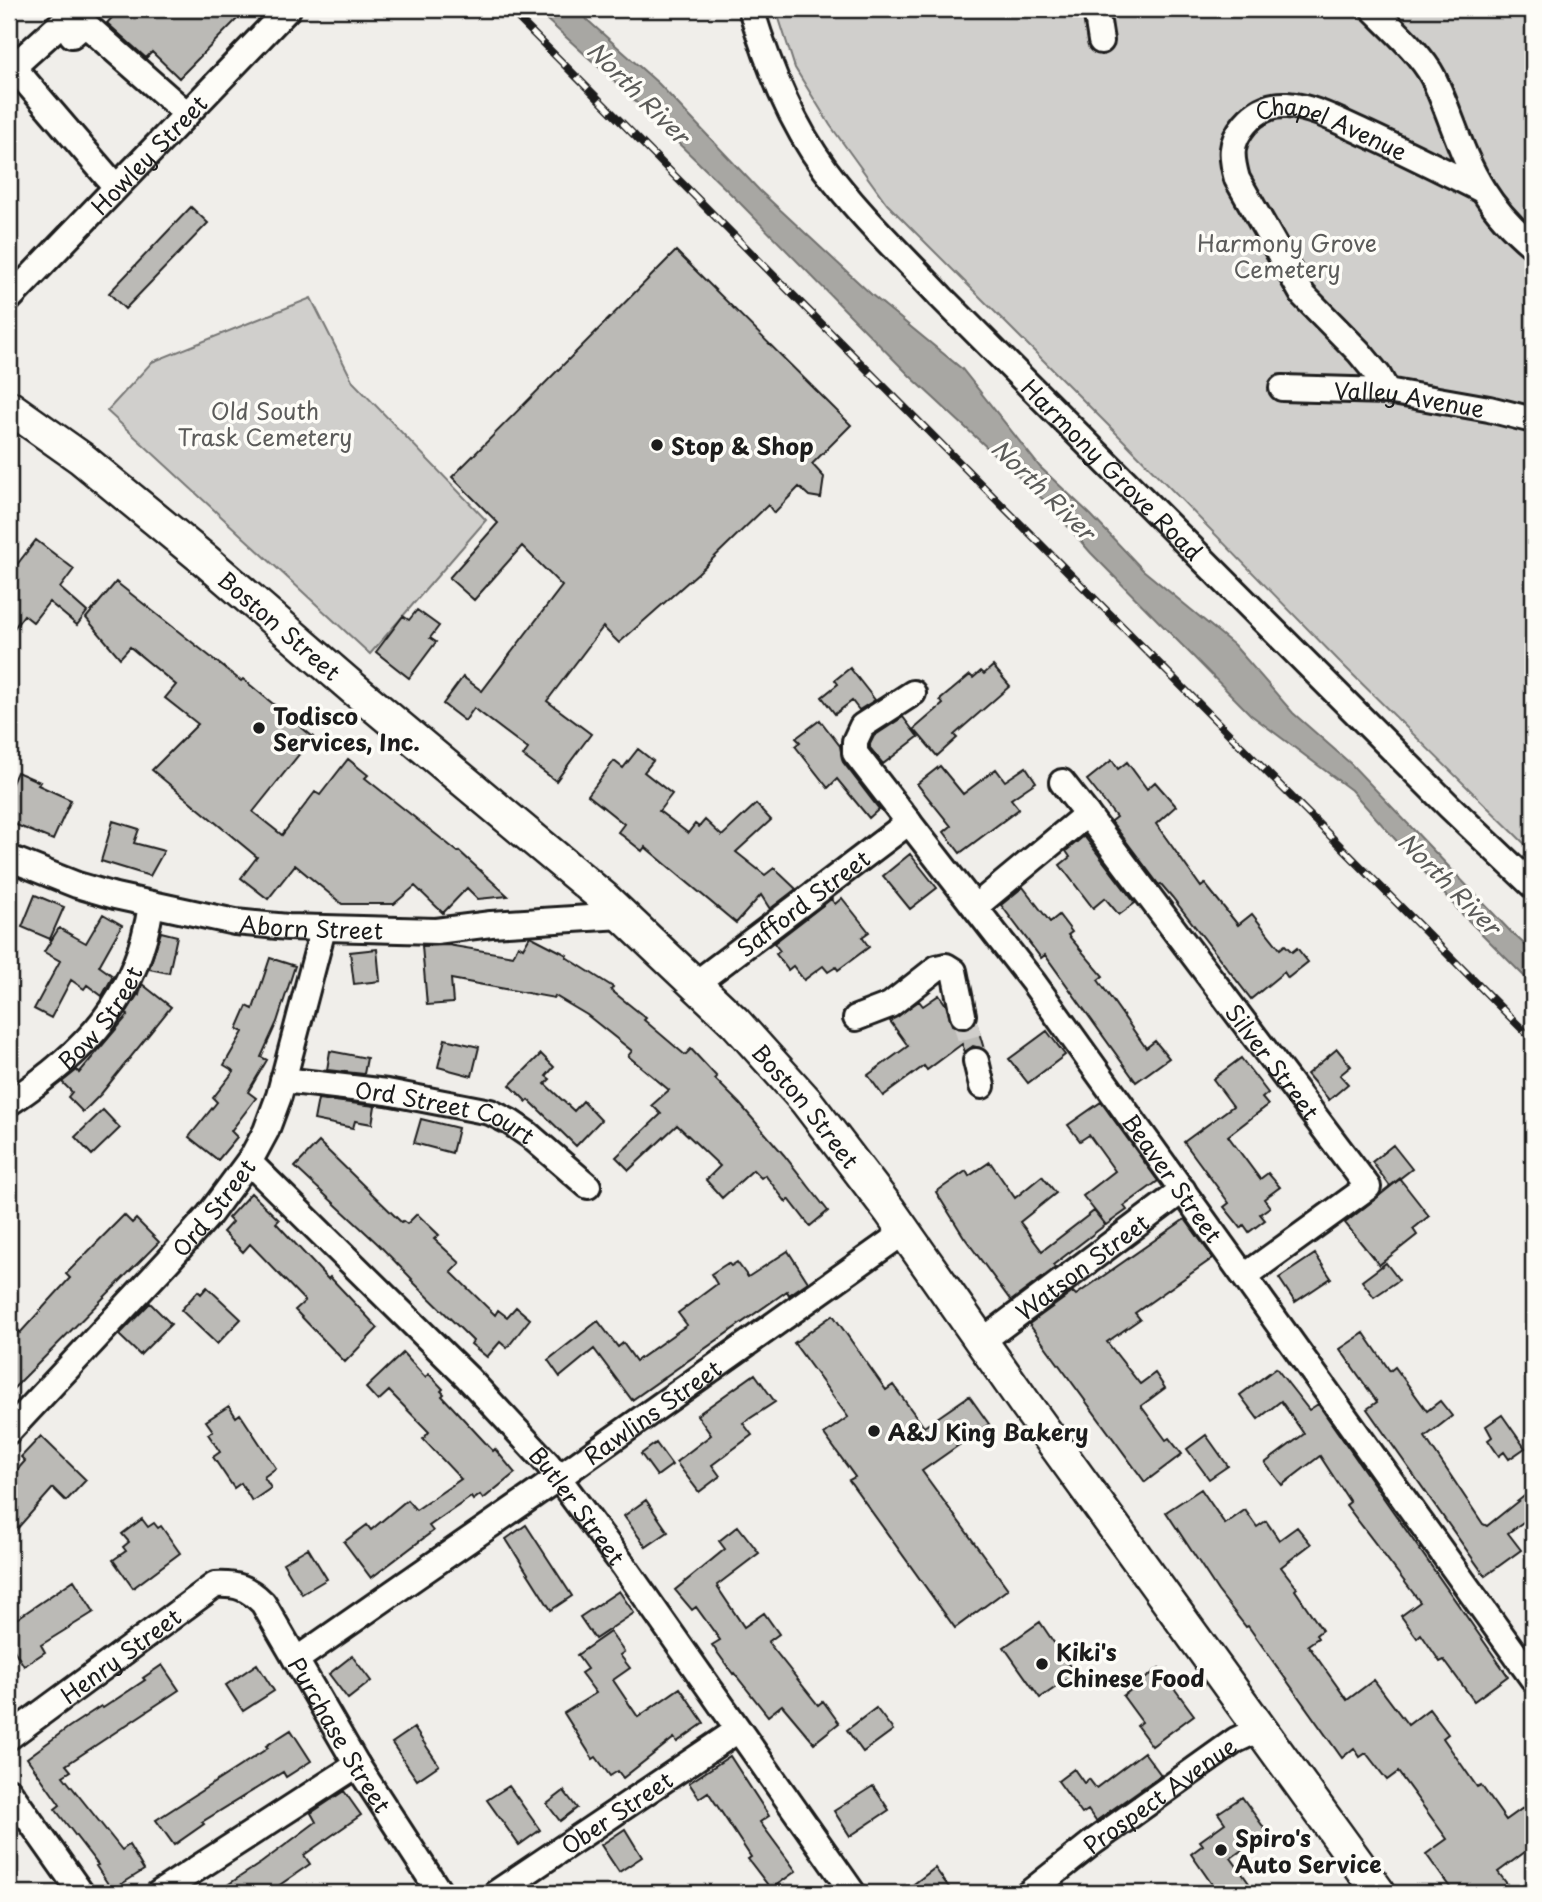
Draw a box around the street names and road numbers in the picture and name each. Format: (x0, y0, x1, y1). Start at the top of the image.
street label: Howley Street (82, 86, 215, 222)
street label: Chapel Avenue (1248, 87, 1413, 168)
street label: Harmony Grove Road (1014, 370, 1211, 568)
street label: Valley Avenue (1334, 372, 1487, 425)
street label: Boston Street (211, 562, 349, 688)
street label: Safford Street (729, 841, 877, 965)
street label: Aborn Street (238, 905, 384, 947)
street label: Bow Street (49, 960, 150, 1078)
street label: Silver Street (1218, 996, 1329, 1127)
street label: Boston Street (744, 1035, 868, 1175)
street label: Ord Street Court (353, 1071, 543, 1152)
street label: Beaver Street (1115, 1106, 1232, 1249)
street label: Ord Street (163, 1151, 263, 1264)
street label: Watson Street (1008, 1204, 1156, 1328)
street label: Rawlins Street (576, 1350, 728, 1473)
street label: Butler Street (522, 1438, 634, 1572)
street label: Henry Street (52, 1599, 188, 1711)
street label: Purchase Street (280, 1650, 401, 1819)
street label: Prospect Avenue (1075, 1728, 1243, 1862)
street label: Ober Street (553, 1762, 679, 1862)

